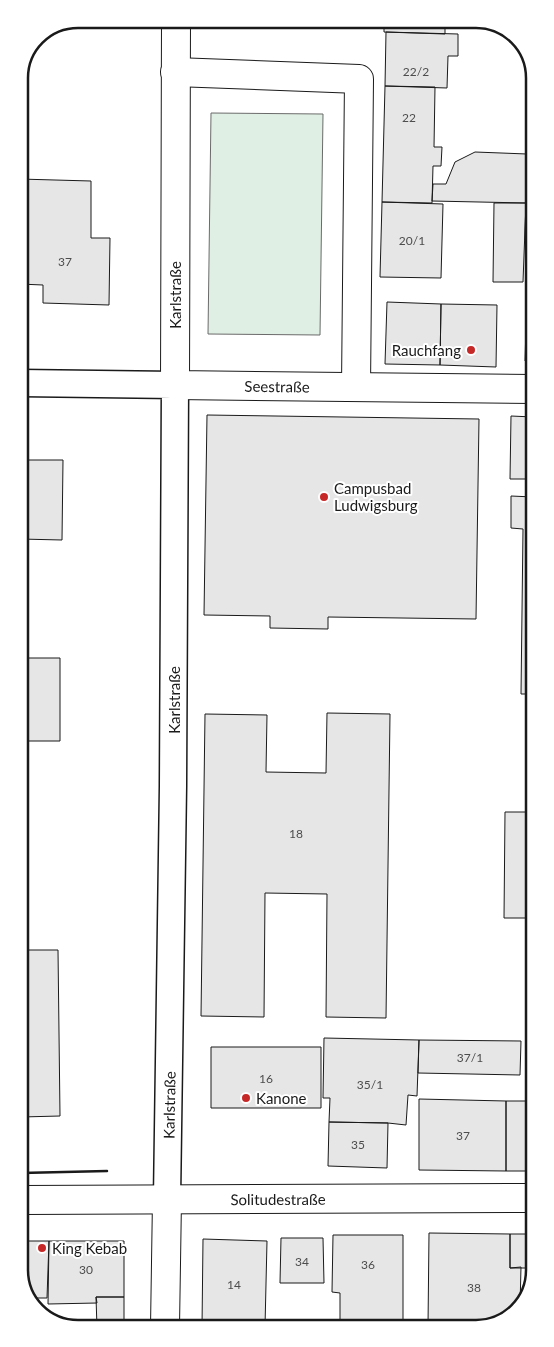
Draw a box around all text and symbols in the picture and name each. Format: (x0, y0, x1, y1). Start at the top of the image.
house number: 22/2 (403, 64, 429, 79)
house number: 22 (402, 110, 416, 125)
house number: 20/1 (399, 233, 425, 248)
house number: 37 (58, 254, 72, 269)
street label: Karlstraße (166, 261, 184, 329)
place label: Rauchfang (392, 341, 461, 359)
marker: Rauchfang (465, 344, 477, 356)
street label: Seestraße (244, 377, 310, 396)
place label: Campusbad Ludwigsburg (334, 479, 418, 514)
marker: Campusbad Ludwigsburg (318, 491, 330, 503)
street label: Karlstraße (165, 666, 183, 734)
house number: 18 (289, 826, 303, 841)
house number: 37/1 (457, 1050, 483, 1065)
street label: Karlstraße (159, 1071, 179, 1139)
house number: 16 (259, 1071, 273, 1086)
house number: 35/1 (357, 1077, 383, 1092)
place label: Kanone (256, 1089, 307, 1107)
marker: Kanone (240, 1092, 252, 1104)
house number: 37 (456, 1128, 470, 1143)
house number: 35 (351, 1137, 365, 1152)
street label: Solitudestraße (230, 1190, 326, 1208)
place label: King Kebab (52, 1239, 127, 1257)
marker: King Kebab (36, 1242, 48, 1254)
house number: 34 (295, 1254, 309, 1269)
house number: 36 (361, 1257, 375, 1272)
house number: 30 (79, 1262, 93, 1277)
house number: 14 (227, 1277, 241, 1292)
house number: 38 (467, 1280, 481, 1295)

